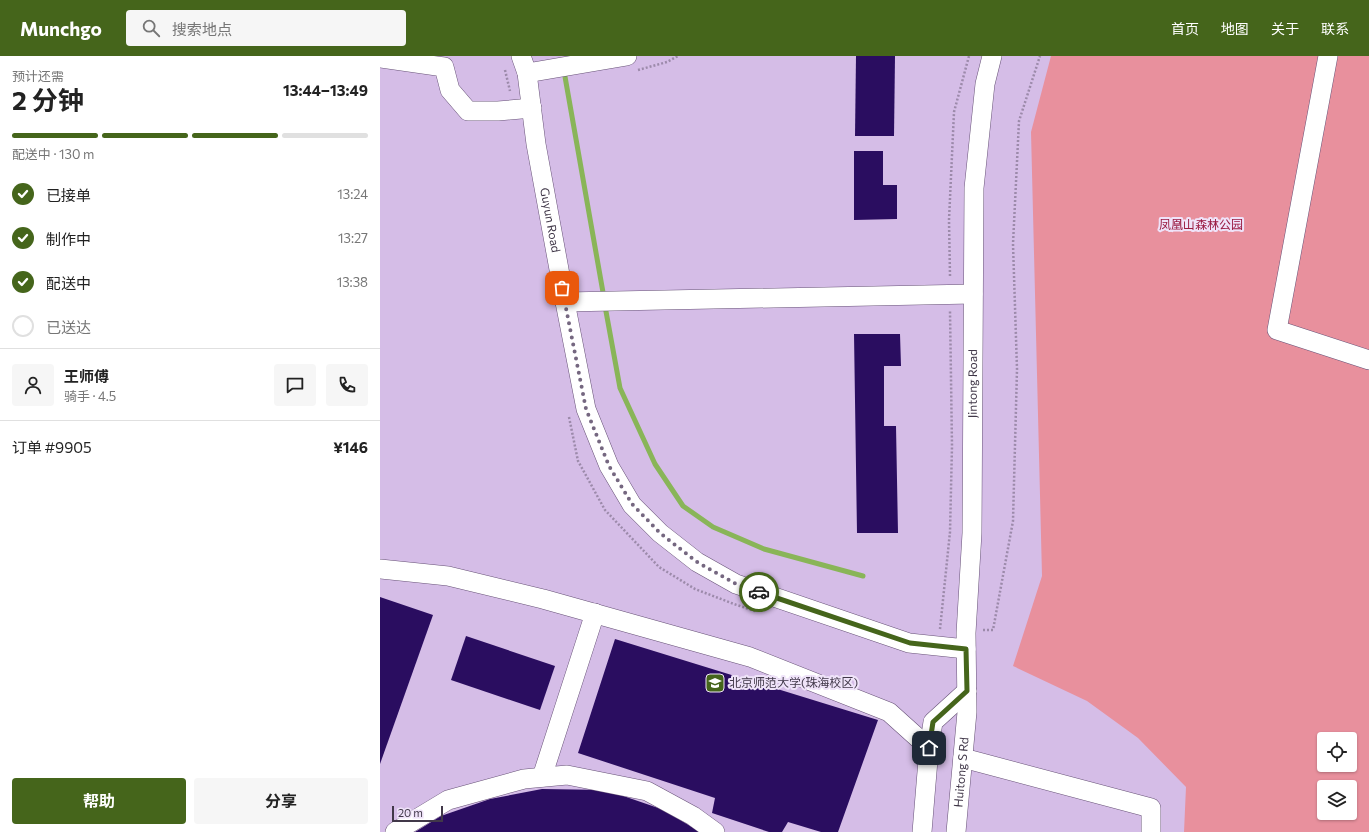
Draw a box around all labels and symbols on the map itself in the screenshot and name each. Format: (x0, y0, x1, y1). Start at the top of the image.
street label: Guyun Road (538, 186, 564, 254)
park label: 凤凰山森林公园 (1159, 217, 1243, 231)
pin (545, 271, 579, 305)
street label: Jintong Road (965, 349, 980, 418)
courier (739, 572, 779, 612)
school or university icon: 北京师范大学(珠海校区) (704, 672, 726, 694)
place label: 北京师范大学(珠海校区) (729, 675, 858, 689)
pin (912, 731, 946, 765)
street label: Huitong S Rd (950, 736, 971, 808)
scale bar (392, 804, 443, 823)

